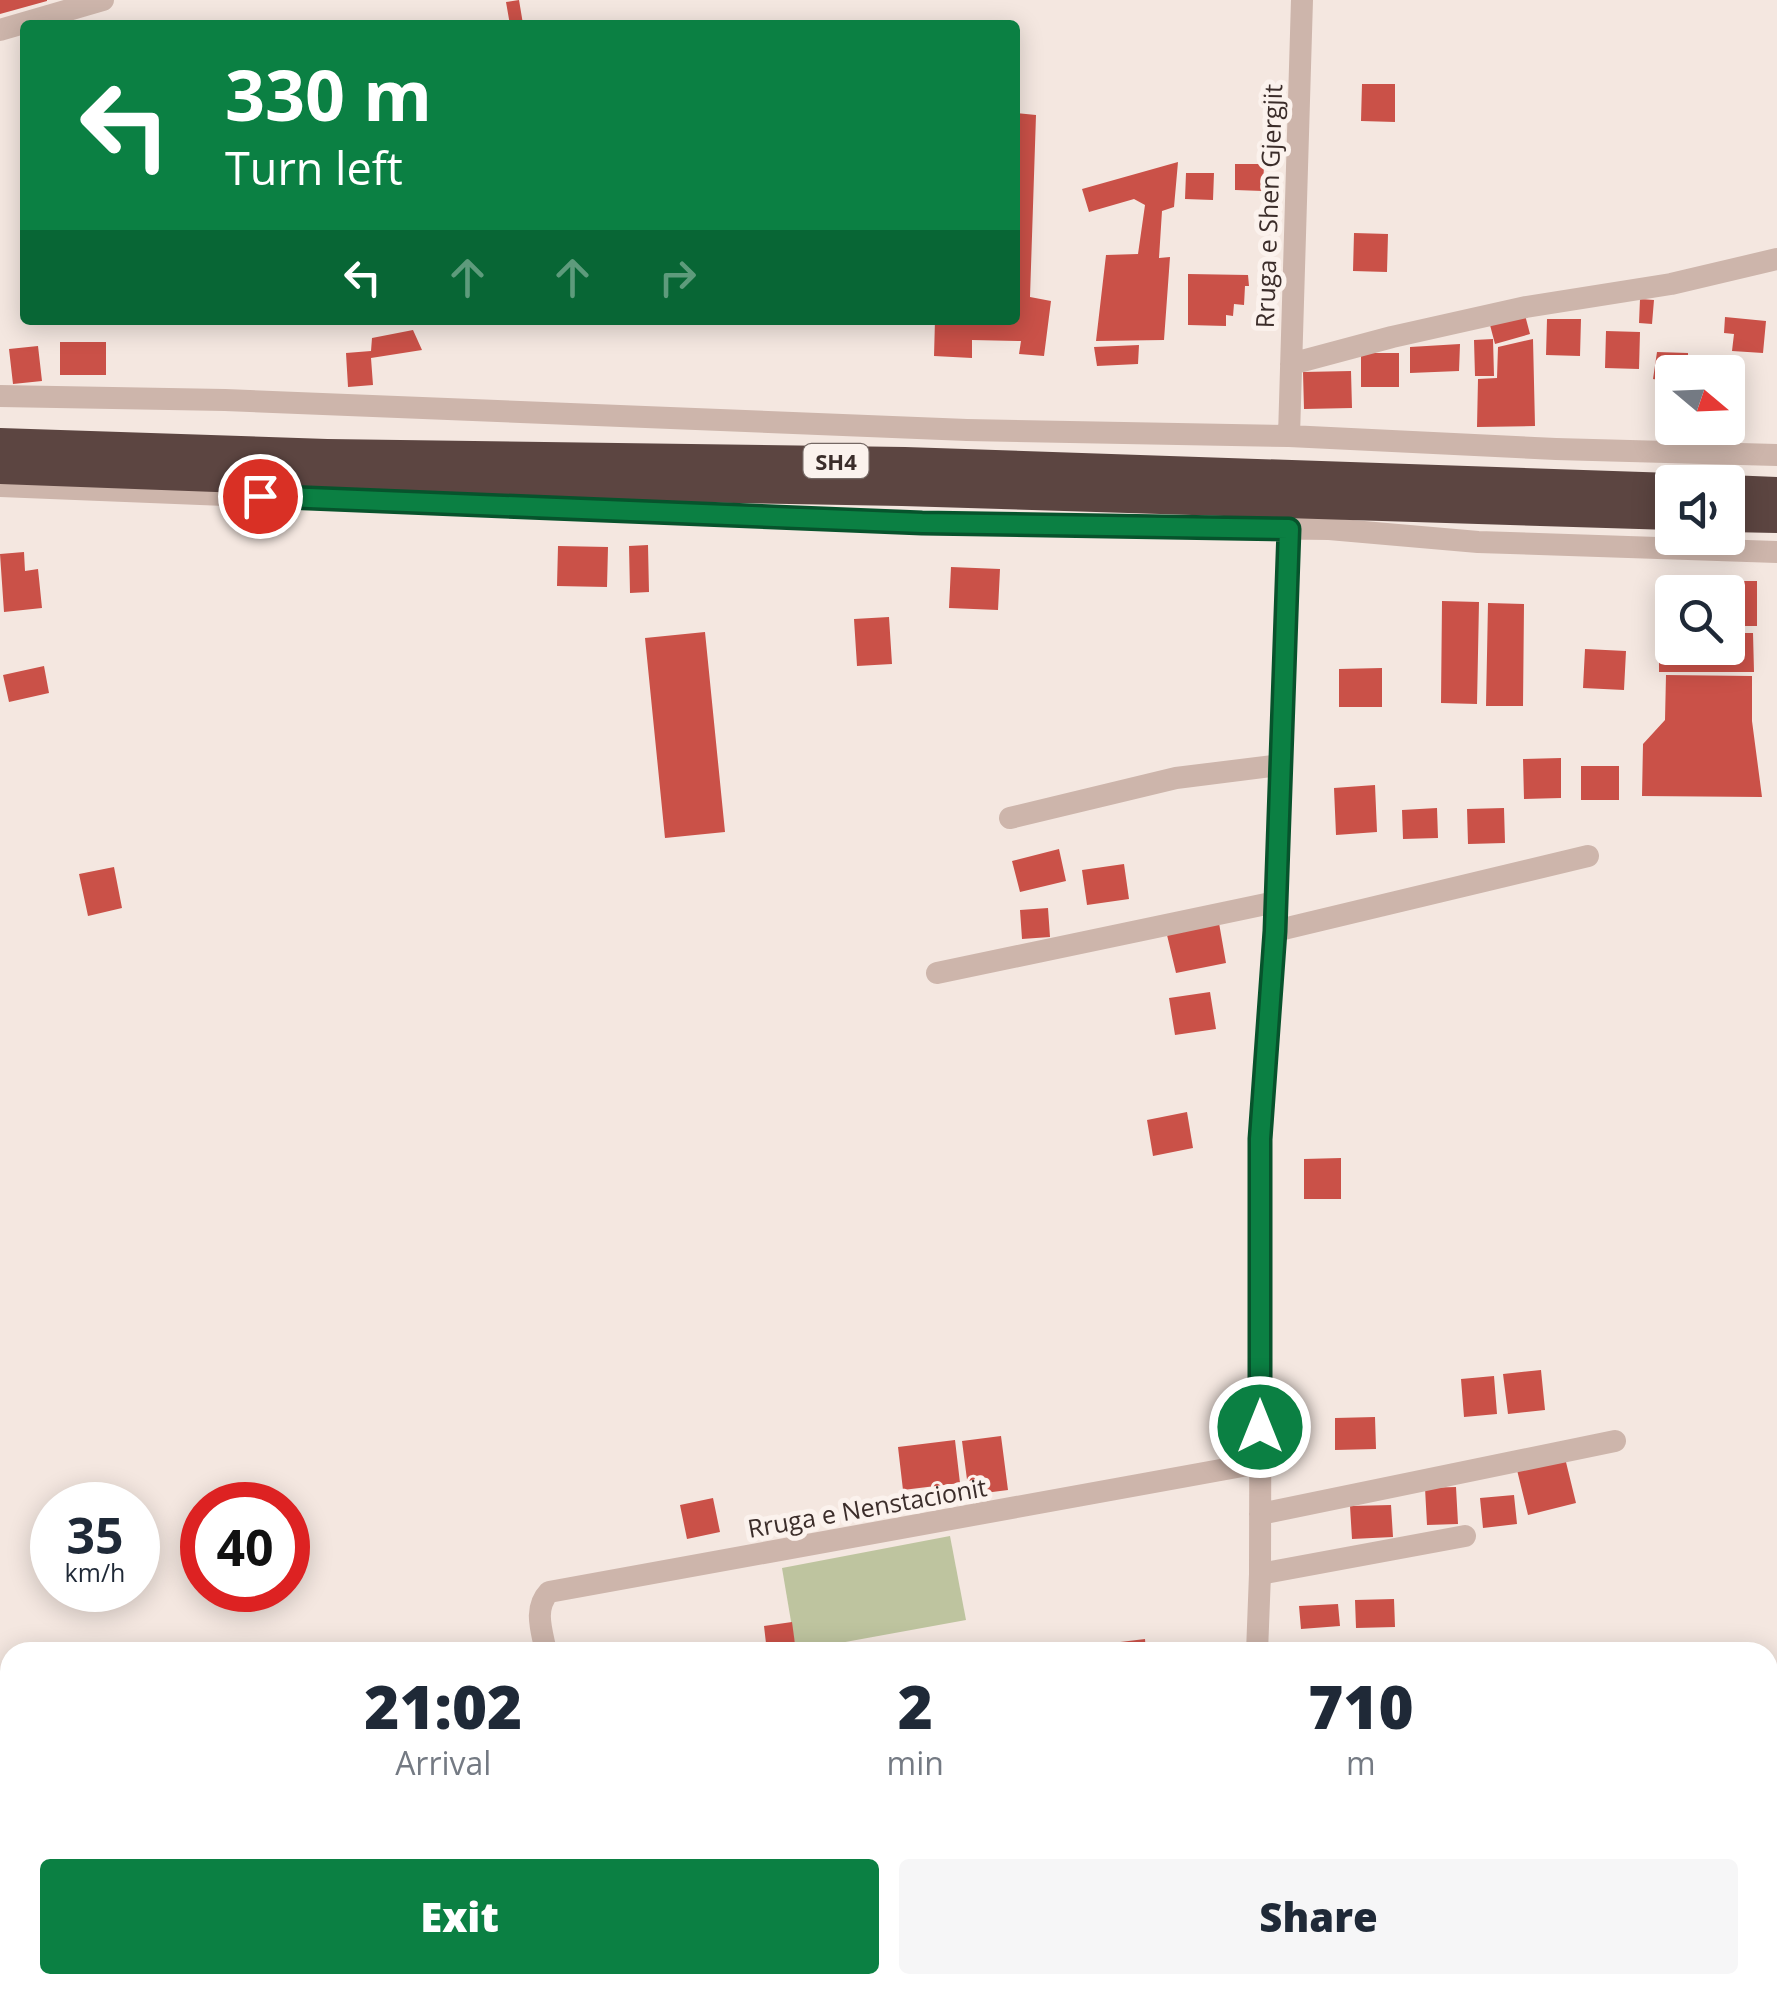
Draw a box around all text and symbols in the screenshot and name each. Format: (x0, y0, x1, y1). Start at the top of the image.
text: 330 m (225, 46, 432, 142)
icon: left (60, 60, 190, 190)
street label: Rruga e Shen Gjergjit (1247, 83, 1289, 329)
text: Turn left (225, 137, 403, 198)
icon: left (335, 250, 390, 305)
icon: ahead (440, 250, 495, 305)
icon: ahead (545, 250, 600, 305)
icon: right (650, 250, 705, 305)
north arrow (1655, 355, 1745, 445)
map controls (1655, 355, 1745, 665)
road number: SH4 (804, 444, 868, 478)
pin (218, 454, 303, 539)
button: sound (1655, 465, 1745, 555)
icon: arrive (233, 469, 288, 524)
button: search (1655, 575, 1745, 665)
position arrow (1208, 1375, 1312, 1479)
street label: Rruga e Nenstacionit (745, 1469, 989, 1545)
speed limit sign: 40 (180, 1482, 310, 1612)
text: 35 (66, 1501, 124, 1569)
text: km/h (65, 1555, 125, 1589)
text: 21:02 (364, 1665, 522, 1747)
text: 2 (898, 1665, 933, 1747)
text: 710 (1308, 1665, 1414, 1747)
text: Arrival (395, 1741, 491, 1784)
text: min (887, 1741, 944, 1784)
text: m (1346, 1741, 1376, 1784)
button: Exit (40, 1859, 879, 1974)
button: Share (899, 1859, 1738, 1974)

